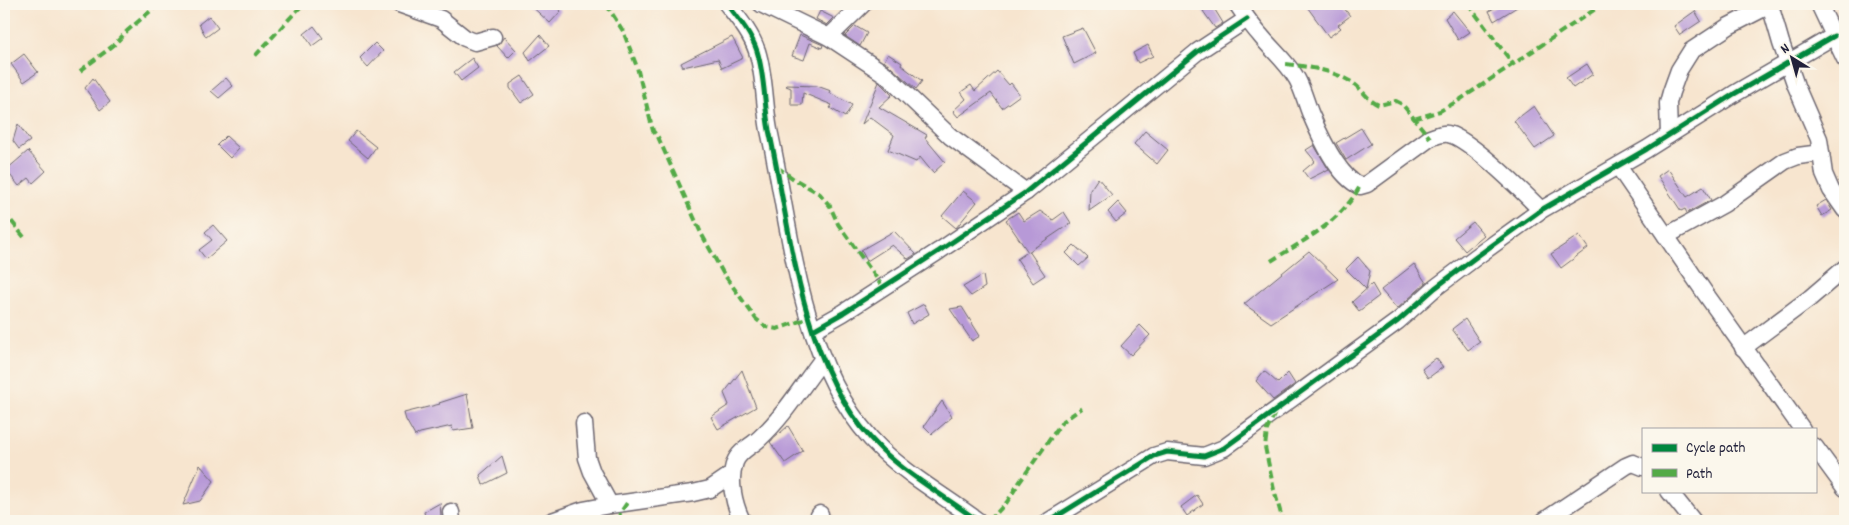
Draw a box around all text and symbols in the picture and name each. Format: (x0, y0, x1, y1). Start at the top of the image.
north arrow (1766, 32, 1816, 82)
text: N (1777, 39, 1794, 59)
legend (1642, 428, 1816, 492)
text: Cycle path (1686, 438, 1746, 460)
text: Path (1686, 464, 1712, 486)

